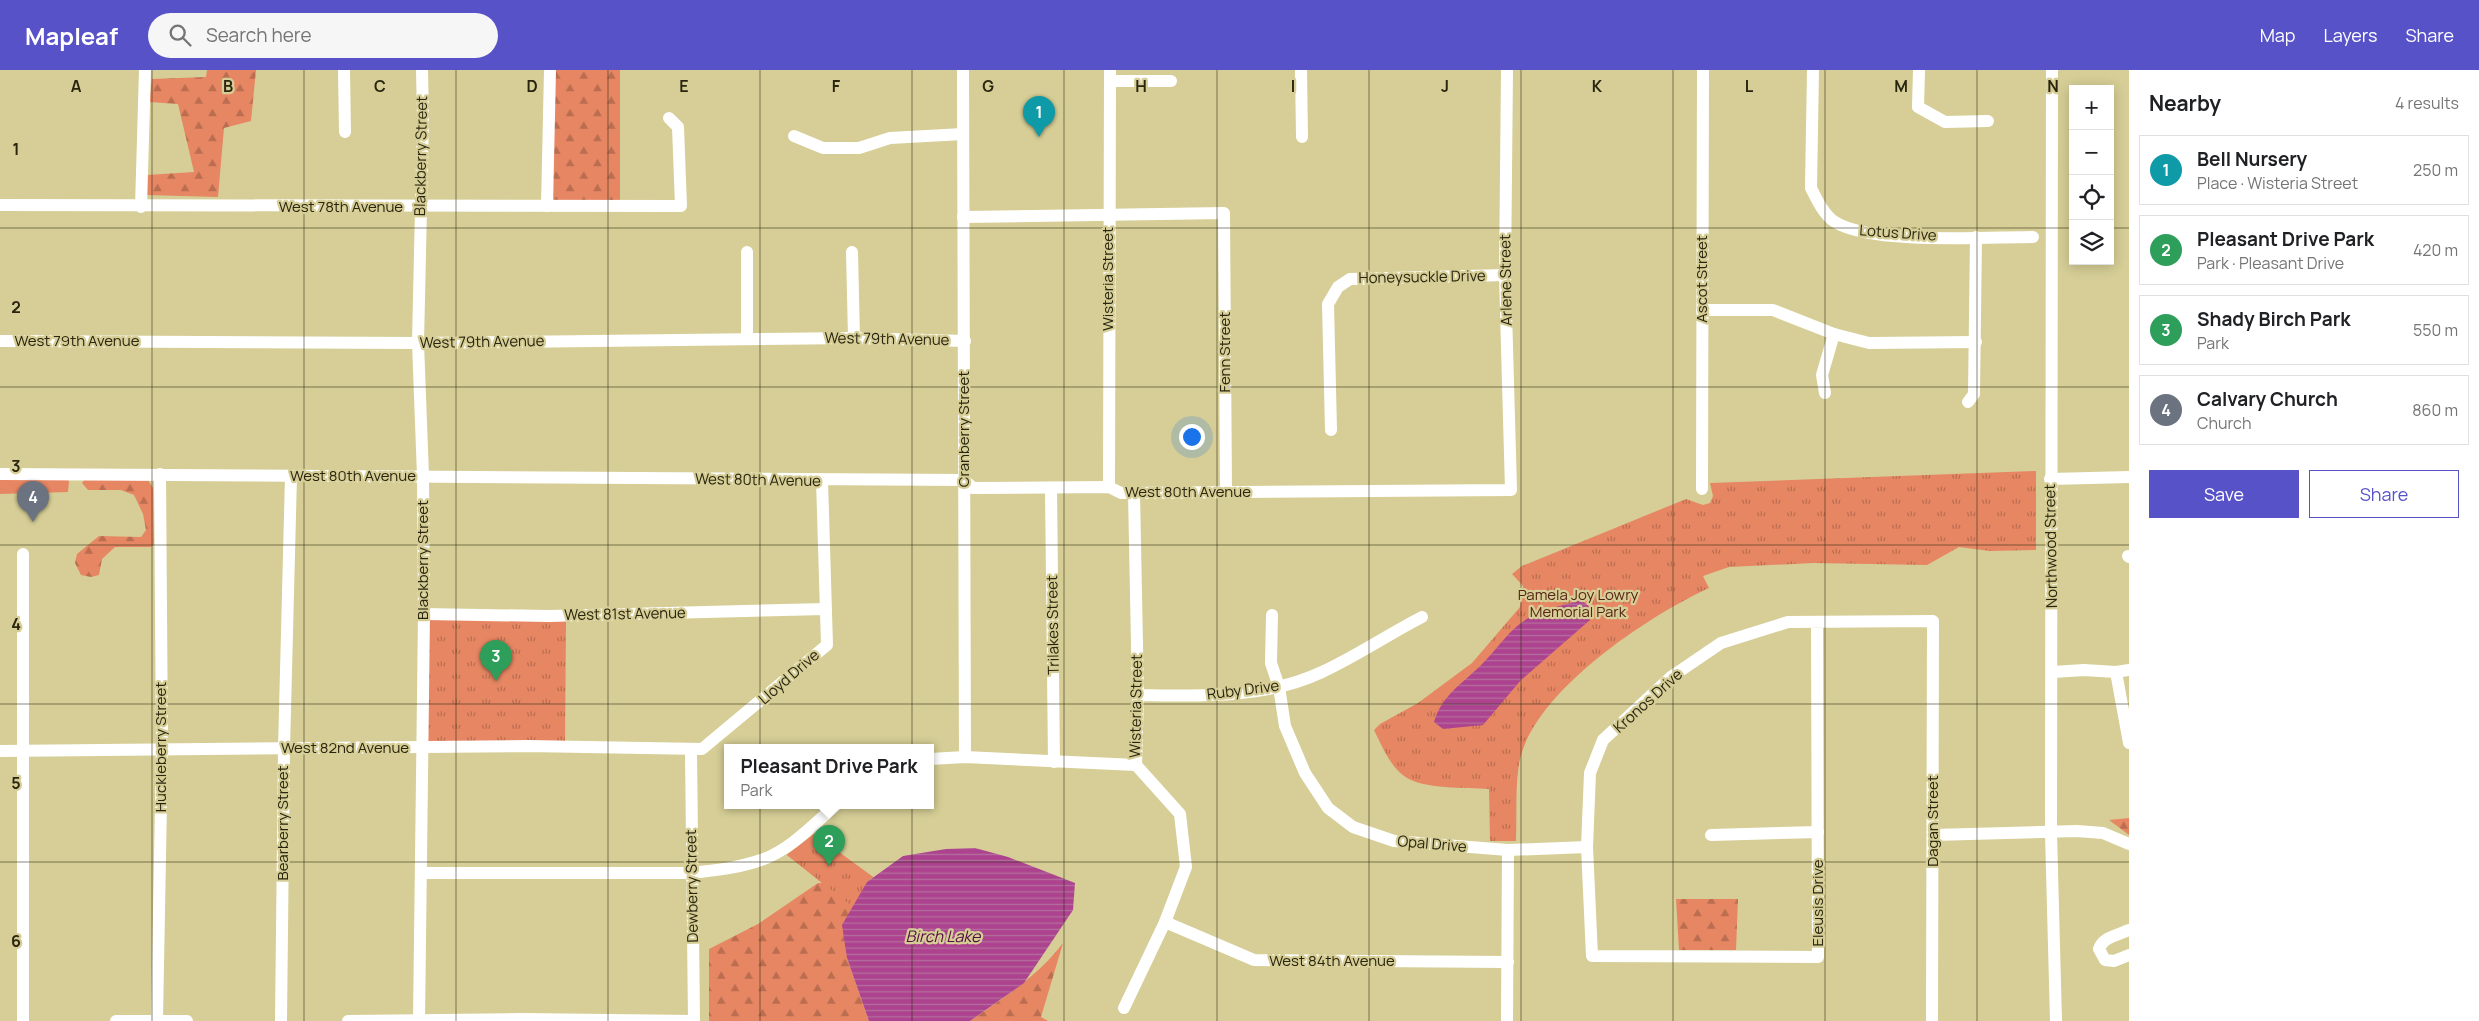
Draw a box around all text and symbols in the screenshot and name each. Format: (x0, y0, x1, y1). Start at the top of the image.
search box (148, 13, 498, 58)
text: Mapleaf (25, 19, 118, 52)
icon: search (166, 21, 194, 49)
text: Search here (206, 22, 312, 48)
text: Map (2260, 23, 2295, 47)
text: Layers (2323, 23, 2377, 47)
text: Share (2405, 23, 2454, 47)
text: A (71, 75, 82, 97)
text: B (223, 75, 233, 97)
text: C (374, 75, 386, 97)
text: D (526, 75, 538, 97)
text: E (679, 75, 689, 97)
text: F (832, 75, 841, 97)
text: G (982, 75, 994, 97)
text: H (1135, 75, 1147, 97)
text: I (1291, 75, 1295, 97)
text: J (1441, 75, 1449, 97)
text: K (1592, 75, 1603, 97)
text: L (1745, 75, 1754, 97)
text: M (1894, 75, 1908, 97)
text: N (2047, 75, 2059, 97)
map controls (2069, 85, 2114, 265)
button: + (2069, 85, 2114, 130)
text: Nearby (2149, 89, 2221, 117)
text: 4 results (2395, 92, 2459, 114)
street label: Blackberry Street (409, 96, 432, 216)
pin: 1 (1023, 96, 1055, 137)
button: − (2069, 130, 2114, 175)
text: 1 (12, 138, 20, 160)
text: Bell Nursery (2197, 146, 2307, 172)
text: 1 (2162, 159, 2170, 181)
text: 250 m (2413, 159, 2458, 181)
text: Place · Wisteria Street (2197, 172, 2358, 194)
button: locate (2069, 175, 2114, 220)
street label: West 78th Avenue (279, 196, 403, 217)
street label: Lotus Drive (1859, 219, 1938, 246)
button: layers (2069, 220, 2114, 265)
text: Pleasant Drive Park (2197, 226, 2374, 252)
street label: Wisteria Street (1097, 227, 1118, 331)
street label: Arlene Street (1494, 234, 1517, 326)
street label: Ascot Street (1691, 235, 1712, 323)
text: 2 (2161, 239, 2171, 261)
text: 420 m (2413, 239, 2458, 261)
text: Park · Pleasant Drive (2197, 252, 2344, 274)
street label: Honeysuckle Drive (1358, 265, 1486, 288)
text: 2 (11, 296, 21, 318)
text: Shady Birch Park (2197, 306, 2350, 332)
street label: Fenn Street (1214, 312, 1235, 392)
text: 3 (2161, 319, 2171, 341)
text: 550 m (2413, 319, 2458, 341)
street label: West 79th Avenue (824, 327, 950, 350)
street label: West 79th Avenue (15, 330, 140, 351)
street label: West 79th Avenue (419, 330, 545, 353)
text: Park (2197, 332, 2229, 354)
street label: Cranberry Street (953, 371, 974, 487)
text: Calvary Church (2197, 386, 2338, 412)
text: 4 (2161, 399, 2171, 421)
text: 860 m (2412, 399, 2458, 421)
text: Church (2197, 412, 2251, 434)
your location (1179, 424, 1205, 450)
text: 3 (11, 455, 21, 477)
street label: West 80th Avenue (290, 465, 416, 486)
street label: West 80th Avenue (695, 468, 821, 491)
button: Save (2149, 470, 2299, 518)
button: Share (2309, 470, 2459, 518)
pin: 4 (17, 481, 49, 522)
street label: West 80th Avenue (1125, 481, 1251, 502)
street label: Northwood Street (2039, 484, 2062, 608)
street label: Blackberry Street (412, 500, 433, 620)
street label: Trilakes Street (1041, 575, 1064, 675)
park label: Pamela Joy Lowry Memorial Park (1518, 584, 1638, 622)
street label: West 81st Avenue (564, 602, 686, 625)
text: 4 (11, 613, 21, 635)
pin: 3 (480, 640, 512, 681)
street label: Lloyd Drive (754, 644, 824, 709)
street label: Wisteria Street (1124, 654, 1147, 758)
street label: Kronos Drive (1608, 664, 1687, 737)
street label: Ruby Drive (1206, 675, 1281, 704)
street label: Huckleberry Street (150, 682, 171, 812)
street label: West 82nd Avenue (281, 737, 409, 758)
popup (724, 744, 934, 809)
text: Pleasant Drive Park (740, 753, 918, 779)
street label: Bearberry Street (272, 766, 293, 880)
text: 5 (11, 772, 21, 794)
street label: Dagan Street (1922, 775, 1943, 867)
text: Park (740, 779, 772, 801)
pin: 2 (813, 825, 845, 866)
street label: Dewberry Street (680, 829, 703, 943)
street label: Opal Drive (1396, 830, 1468, 857)
street label: Eleusis Drive (1807, 859, 1828, 947)
water label: Birch Lake (906, 925, 982, 947)
text: 6 (11, 930, 21, 952)
street label: West 84th Avenue (1269, 950, 1395, 971)

